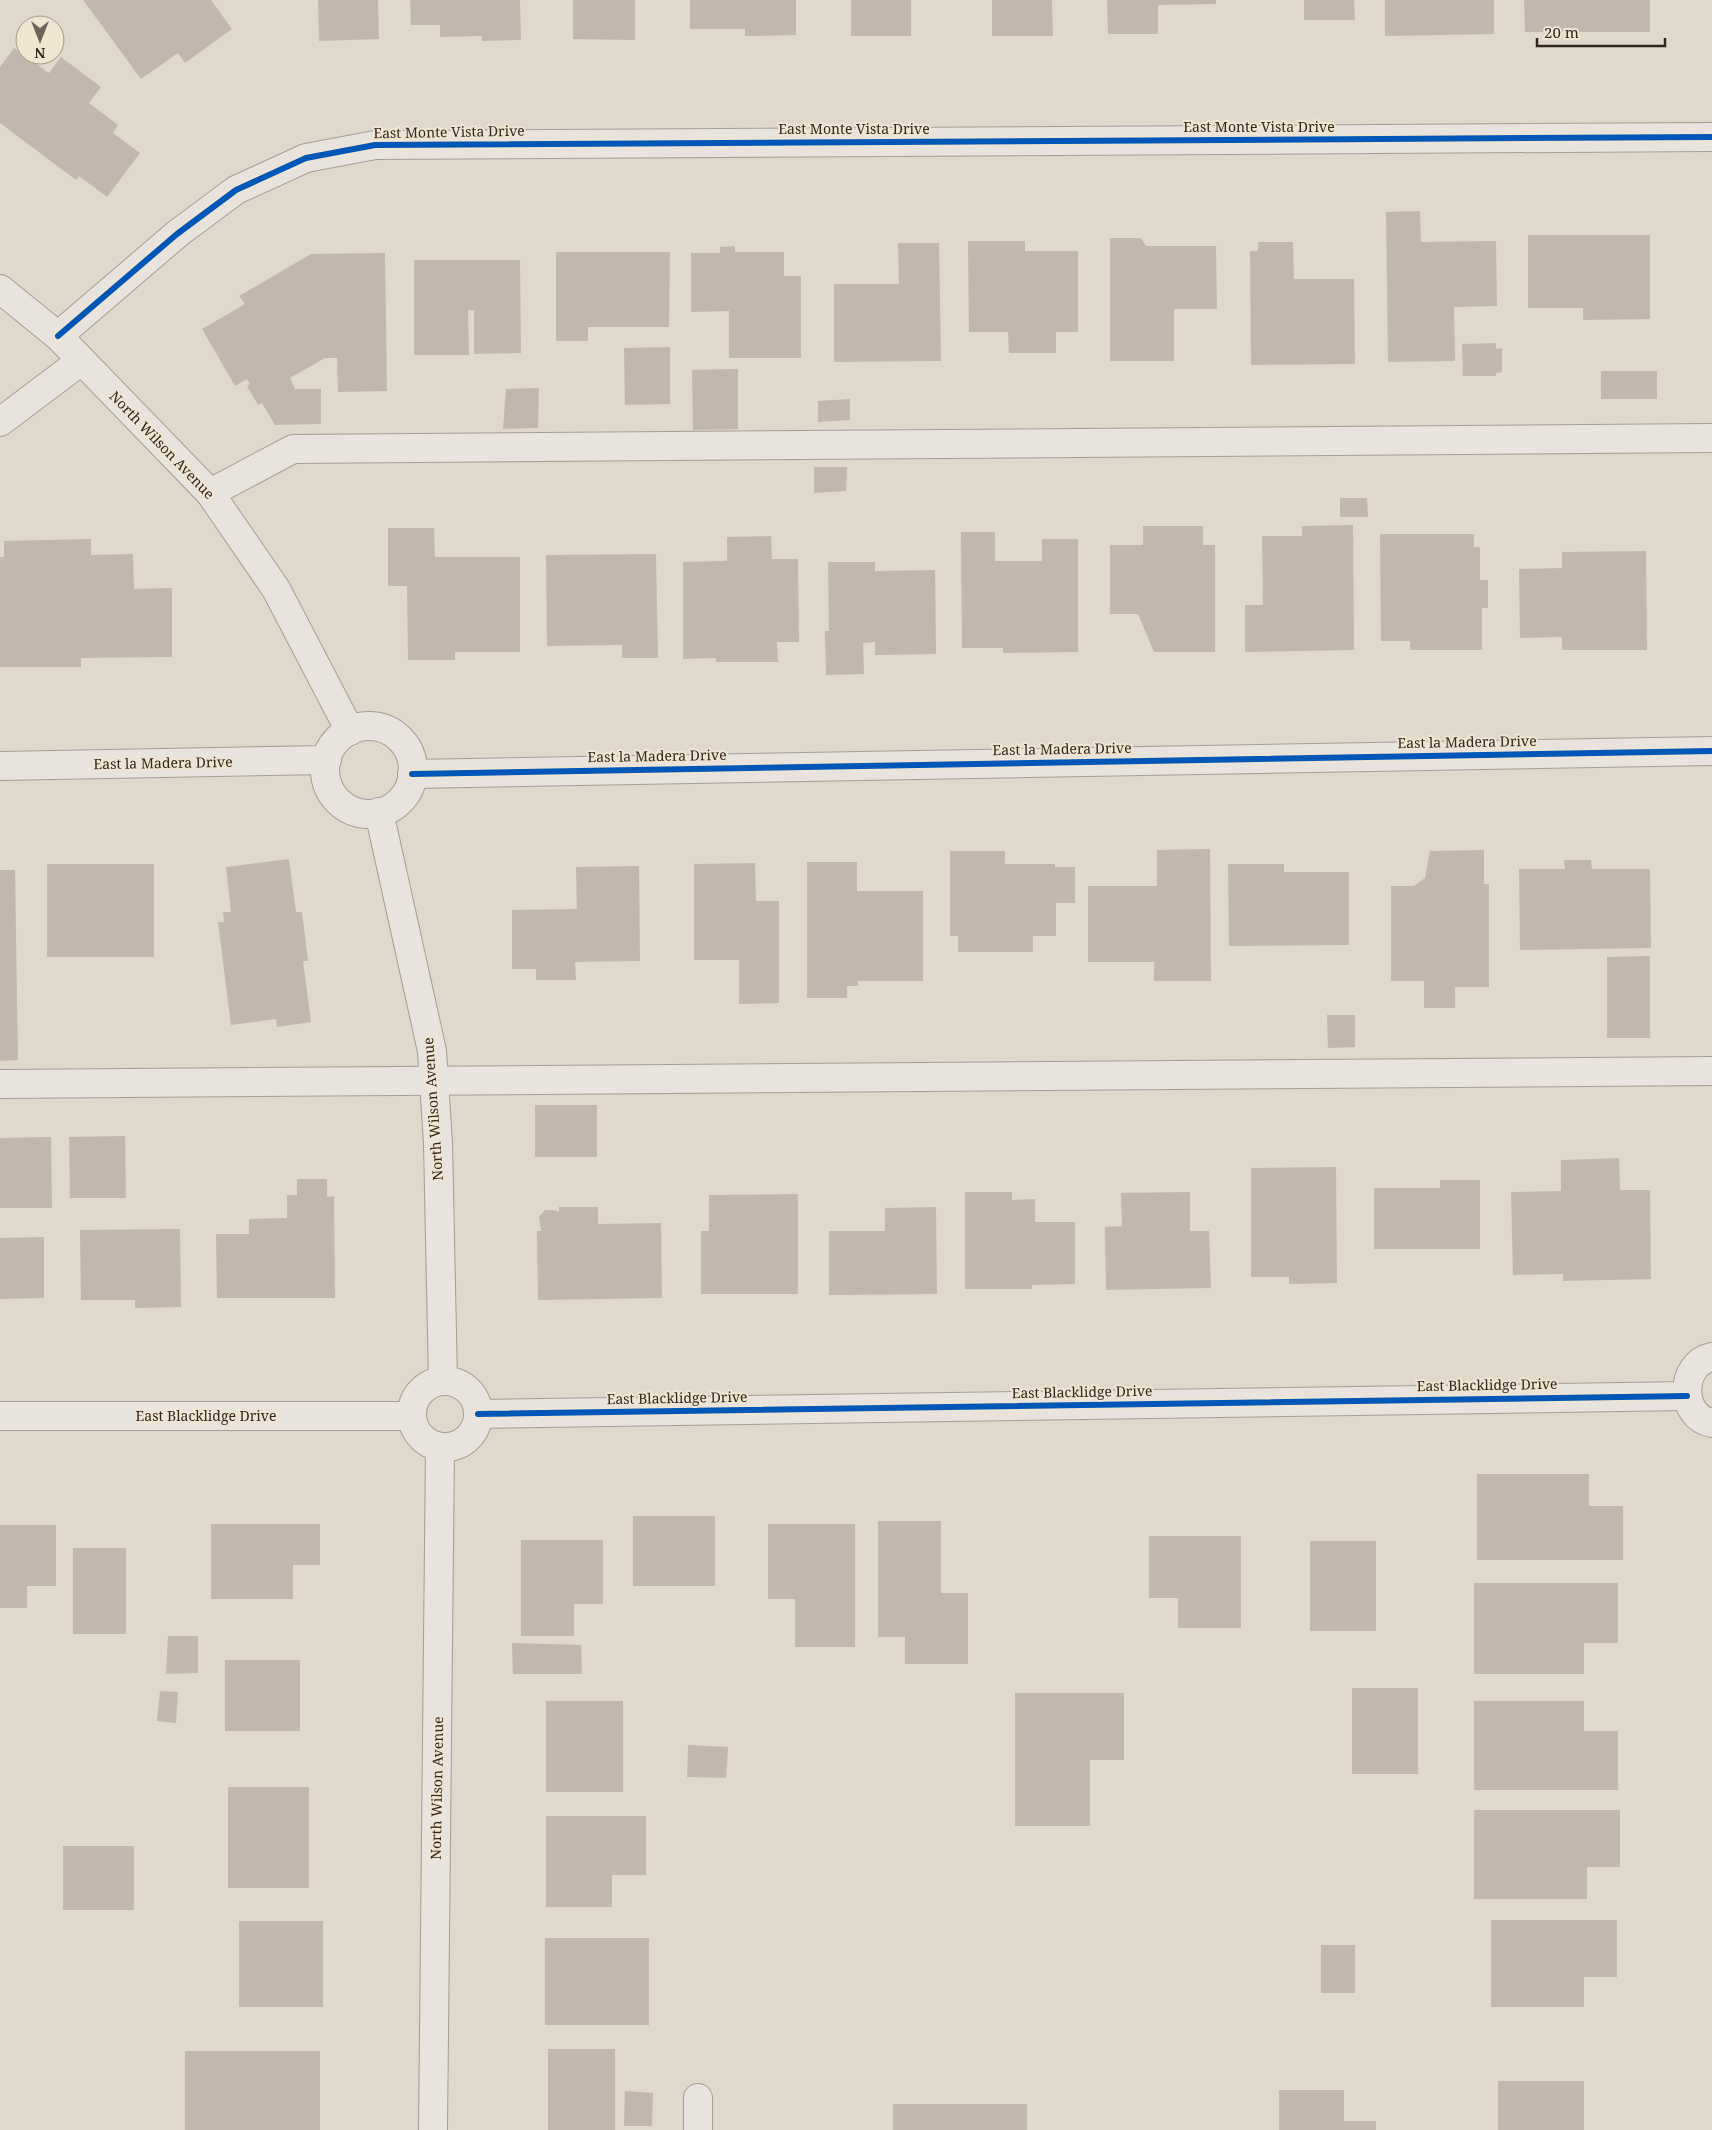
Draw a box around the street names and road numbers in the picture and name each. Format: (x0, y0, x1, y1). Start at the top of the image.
street label: East Monte Vista Drive (1183, 117, 1335, 136)
street label: East Monte Vista Drive (778, 119, 930, 138)
street label: East Monte Vista Drive (373, 121, 525, 142)
street label: North Wilson Avenue (106, 386, 219, 503)
street label: East la Madera Drive (1397, 731, 1537, 752)
street label: East la Madera Drive (992, 738, 1132, 759)
street label: East la Madera Drive (587, 745, 727, 766)
street label: East la Madera Drive (93, 752, 233, 773)
street label: North Wilson Avenue (418, 1037, 447, 1181)
street label: East Blacklidge Drive (1416, 1374, 1558, 1395)
street label: East Blacklidge Drive (1011, 1381, 1153, 1402)
street label: East Blacklidge Drive (606, 1387, 748, 1408)
street label: East Blacklidge Drive (136, 1406, 276, 1425)
street label: North Wilson Avenue (426, 1716, 447, 1860)

